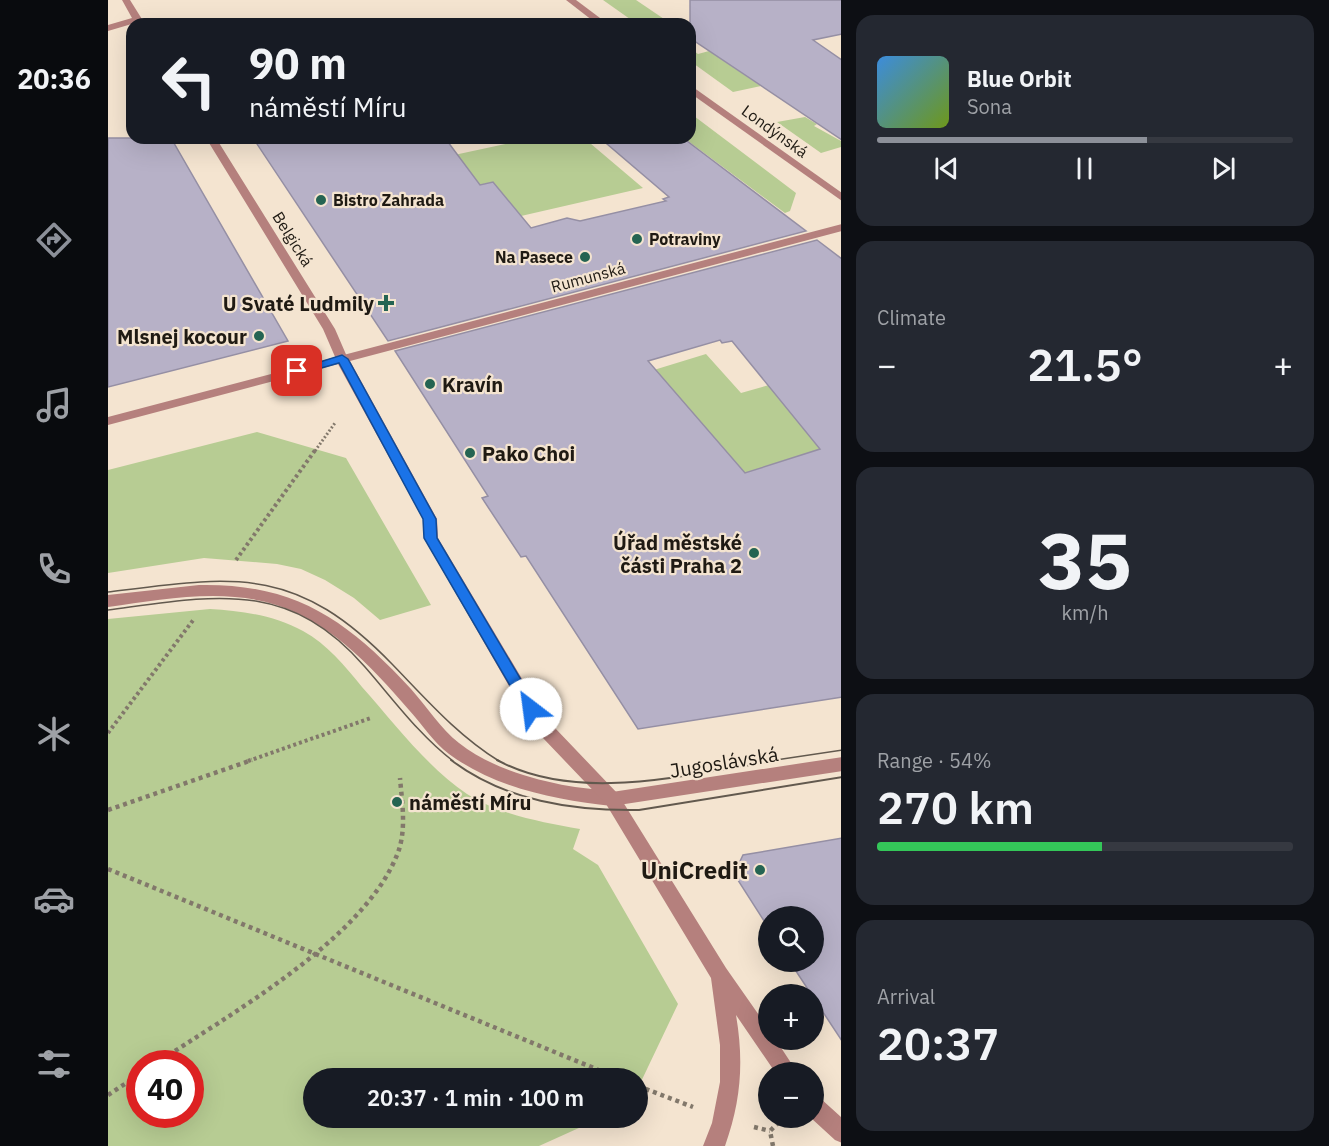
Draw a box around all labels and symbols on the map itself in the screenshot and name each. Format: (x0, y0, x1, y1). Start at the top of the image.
street label: Londýnská (738, 100, 812, 162)
place label: Bistro Zahrada (333, 190, 444, 210)
marker: Bistro Zahrada (314, 193, 328, 207)
street label: Belgická (268, 208, 318, 271)
place label: Potraviny (649, 229, 721, 249)
marker: Potraviny (630, 232, 644, 246)
place label: Na Pasece (495, 247, 573, 267)
marker: Na Pasece (578, 250, 592, 264)
street label: Rumunská (549, 257, 628, 297)
place label: U Svaté Ludmily (223, 290, 374, 317)
marker: U Svaté Ludmily (379, 296, 393, 310)
place label: Mlsnej kocour (117, 323, 247, 350)
marker: Mlsnej kocour (252, 329, 266, 343)
pin (271, 345, 322, 396)
place label: Kravín (442, 371, 503, 398)
marker: Kravín (423, 377, 437, 391)
place label: Pako Choi (482, 440, 575, 467)
marker: Pako Choi (463, 446, 477, 460)
place label: Úřad městské části Praha 2 (613, 529, 742, 579)
marker: Úřad městské části Praha 2 (747, 546, 761, 560)
position arrow (499, 677, 563, 741)
street label: Jugoslávská (668, 740, 781, 784)
place label: náměstí Míru (409, 789, 532, 816)
marker: náměstí Míru (390, 795, 404, 809)
place label: UniCredit (641, 854, 748, 886)
marker: UniCredit (753, 863, 767, 877)
speed limit sign: 40 (126, 1050, 204, 1128)

